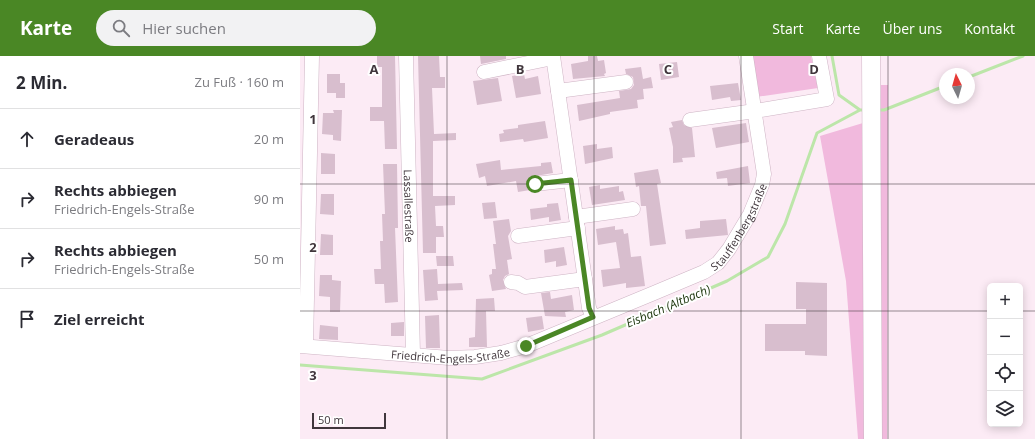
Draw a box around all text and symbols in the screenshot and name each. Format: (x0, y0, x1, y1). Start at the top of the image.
search box (96, 10, 376, 46)
text: Karte (20, 15, 72, 41)
icon: search (110, 17, 132, 39)
text: Hier suchen (142, 18, 226, 38)
text: Start (772, 19, 804, 38)
text: Karte (826, 19, 860, 38)
text: Über uns (882, 19, 942, 38)
text: Kontakt (964, 19, 1015, 38)
text: A (370, 60, 379, 78)
text: B (516, 60, 525, 78)
text: C (664, 60, 672, 78)
text: D (809, 60, 819, 78)
north arrow (939, 68, 975, 104)
text: 2 Min. (16, 71, 67, 94)
text: Zu Fuß · 160 m (195, 73, 284, 91)
text: 1 (309, 110, 317, 128)
icon: ahead (16, 128, 38, 150)
text: Geradeaus (54, 129, 134, 149)
text: 20 m (254, 130, 284, 148)
street label: Lassallestraße (401, 169, 418, 243)
route start (526, 175, 544, 193)
text: Rechts abbiegen (54, 180, 177, 200)
street label: Stauffenbergstraße (707, 181, 770, 274)
icon: right (16, 188, 38, 210)
text: 90 m (254, 190, 284, 208)
text: Friedrich-Engels-Straße (54, 200, 194, 218)
text: 2 (309, 238, 317, 256)
text: Rechts abbiegen (54, 240, 177, 260)
icon: right (16, 248, 38, 270)
text: 50 m (254, 250, 284, 268)
text: Friedrich-Engels-Straße (54, 260, 194, 278)
water label: Eisbach (Altbach) (623, 281, 713, 331)
map controls (987, 283, 1023, 427)
button: + (987, 283, 1023, 319)
icon: arrive (16, 308, 38, 330)
text: Ziel erreicht (54, 309, 145, 329)
button: − (987, 319, 1023, 355)
route end (517, 337, 535, 355)
street label: Friedrich-Engels-Straße (391, 343, 511, 366)
button: locate (987, 355, 1023, 391)
text: 3 (309, 366, 317, 384)
button: layers (987, 391, 1023, 427)
scale bar (312, 411, 386, 430)
text: 50 m (318, 412, 344, 427)

